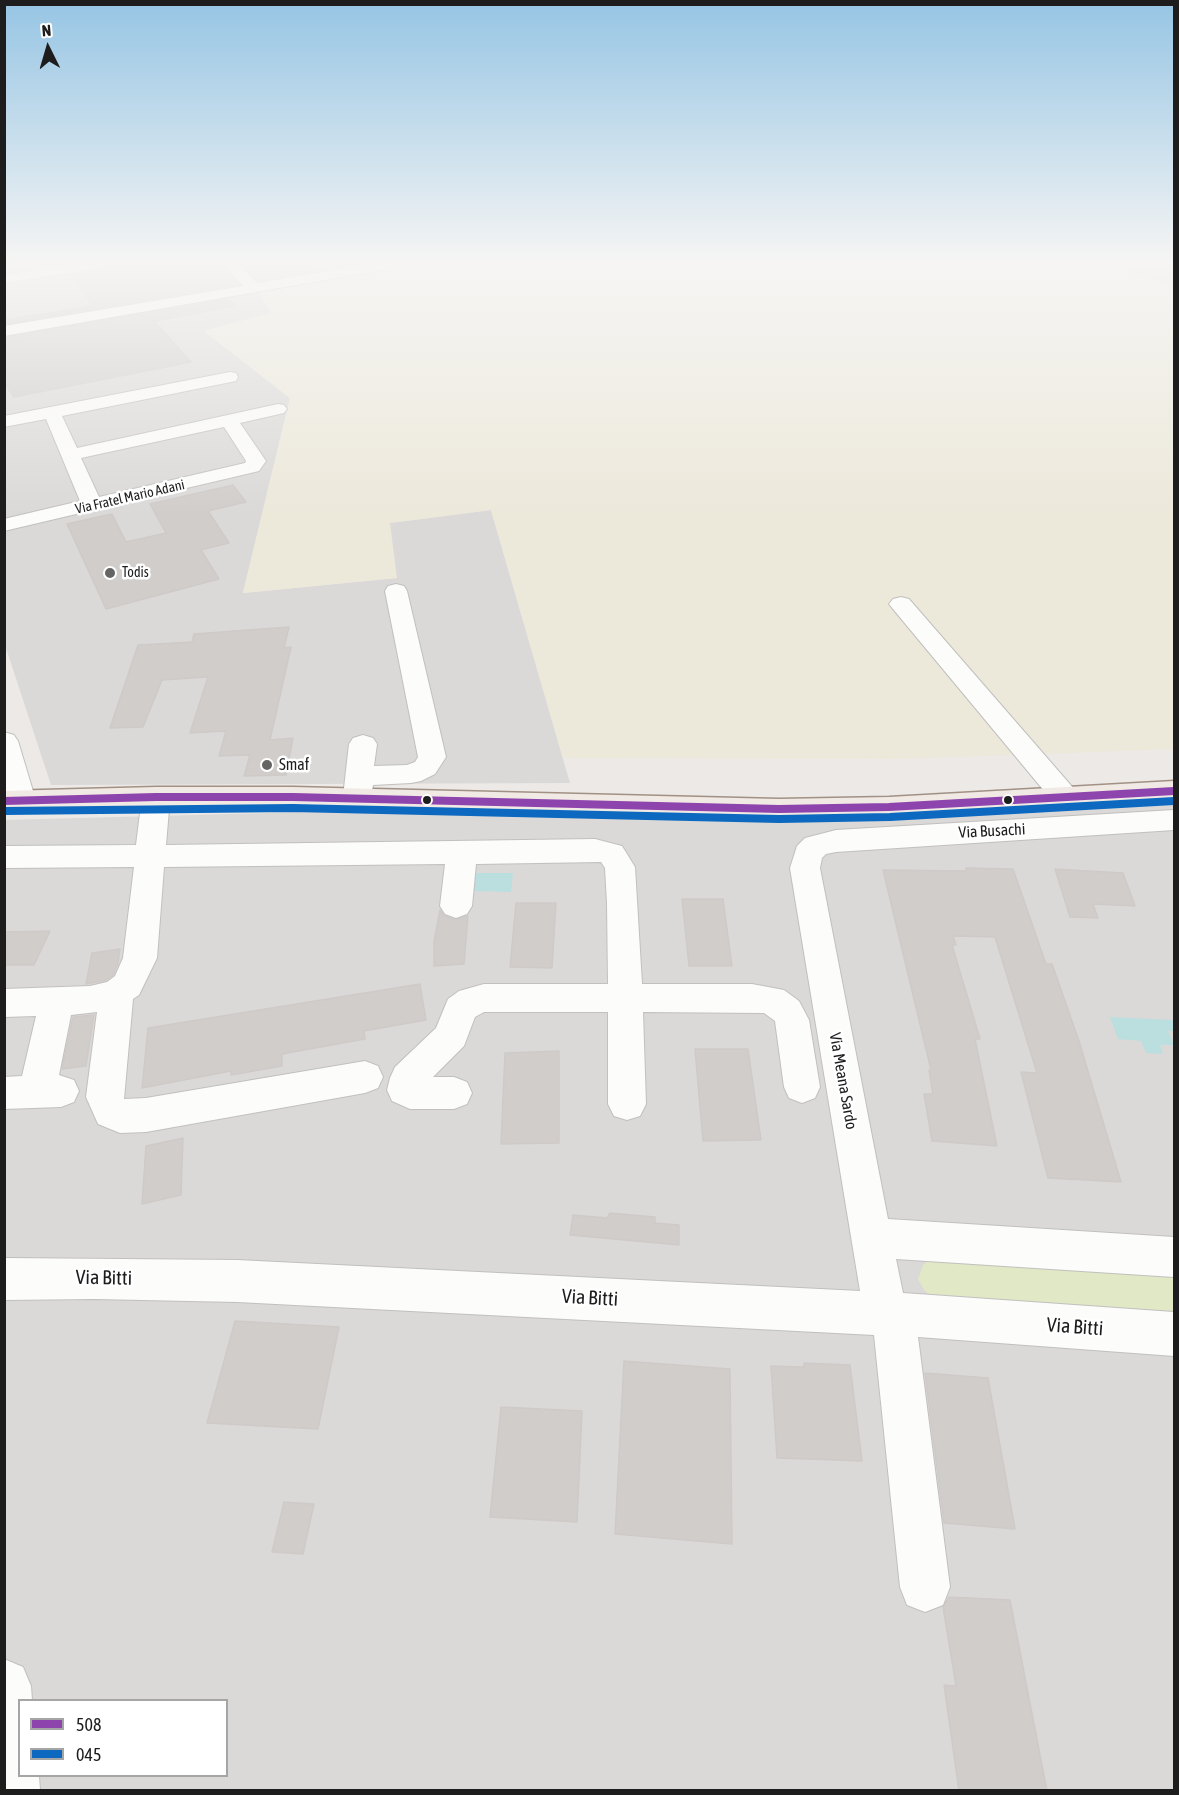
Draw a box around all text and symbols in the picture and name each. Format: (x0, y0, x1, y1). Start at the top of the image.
north arrow (18, 18, 78, 78)
text: N (41, 21, 52, 39)
street label: Via Fratel Mario Adani (74, 476, 186, 518)
place label: Todis (122, 565, 149, 581)
marker: Todis (103, 566, 117, 580)
place label: Smaf (279, 755, 309, 775)
marker: Smaf (260, 758, 274, 772)
unlabelled marker (421, 794, 433, 806)
unlabelled marker (1002, 794, 1014, 806)
street label: Via Busachi (958, 820, 1026, 842)
street label: Via Meana Sardo (825, 1031, 861, 1131)
street label: Via Bitti (75, 1266, 133, 1290)
street label: Via Bitti (561, 1285, 619, 1311)
street label: Via Bitti (1046, 1313, 1104, 1341)
legend (18, 1699, 228, 1777)
text: 508 (76, 1714, 101, 1735)
text: 045 (76, 1744, 101, 1765)

